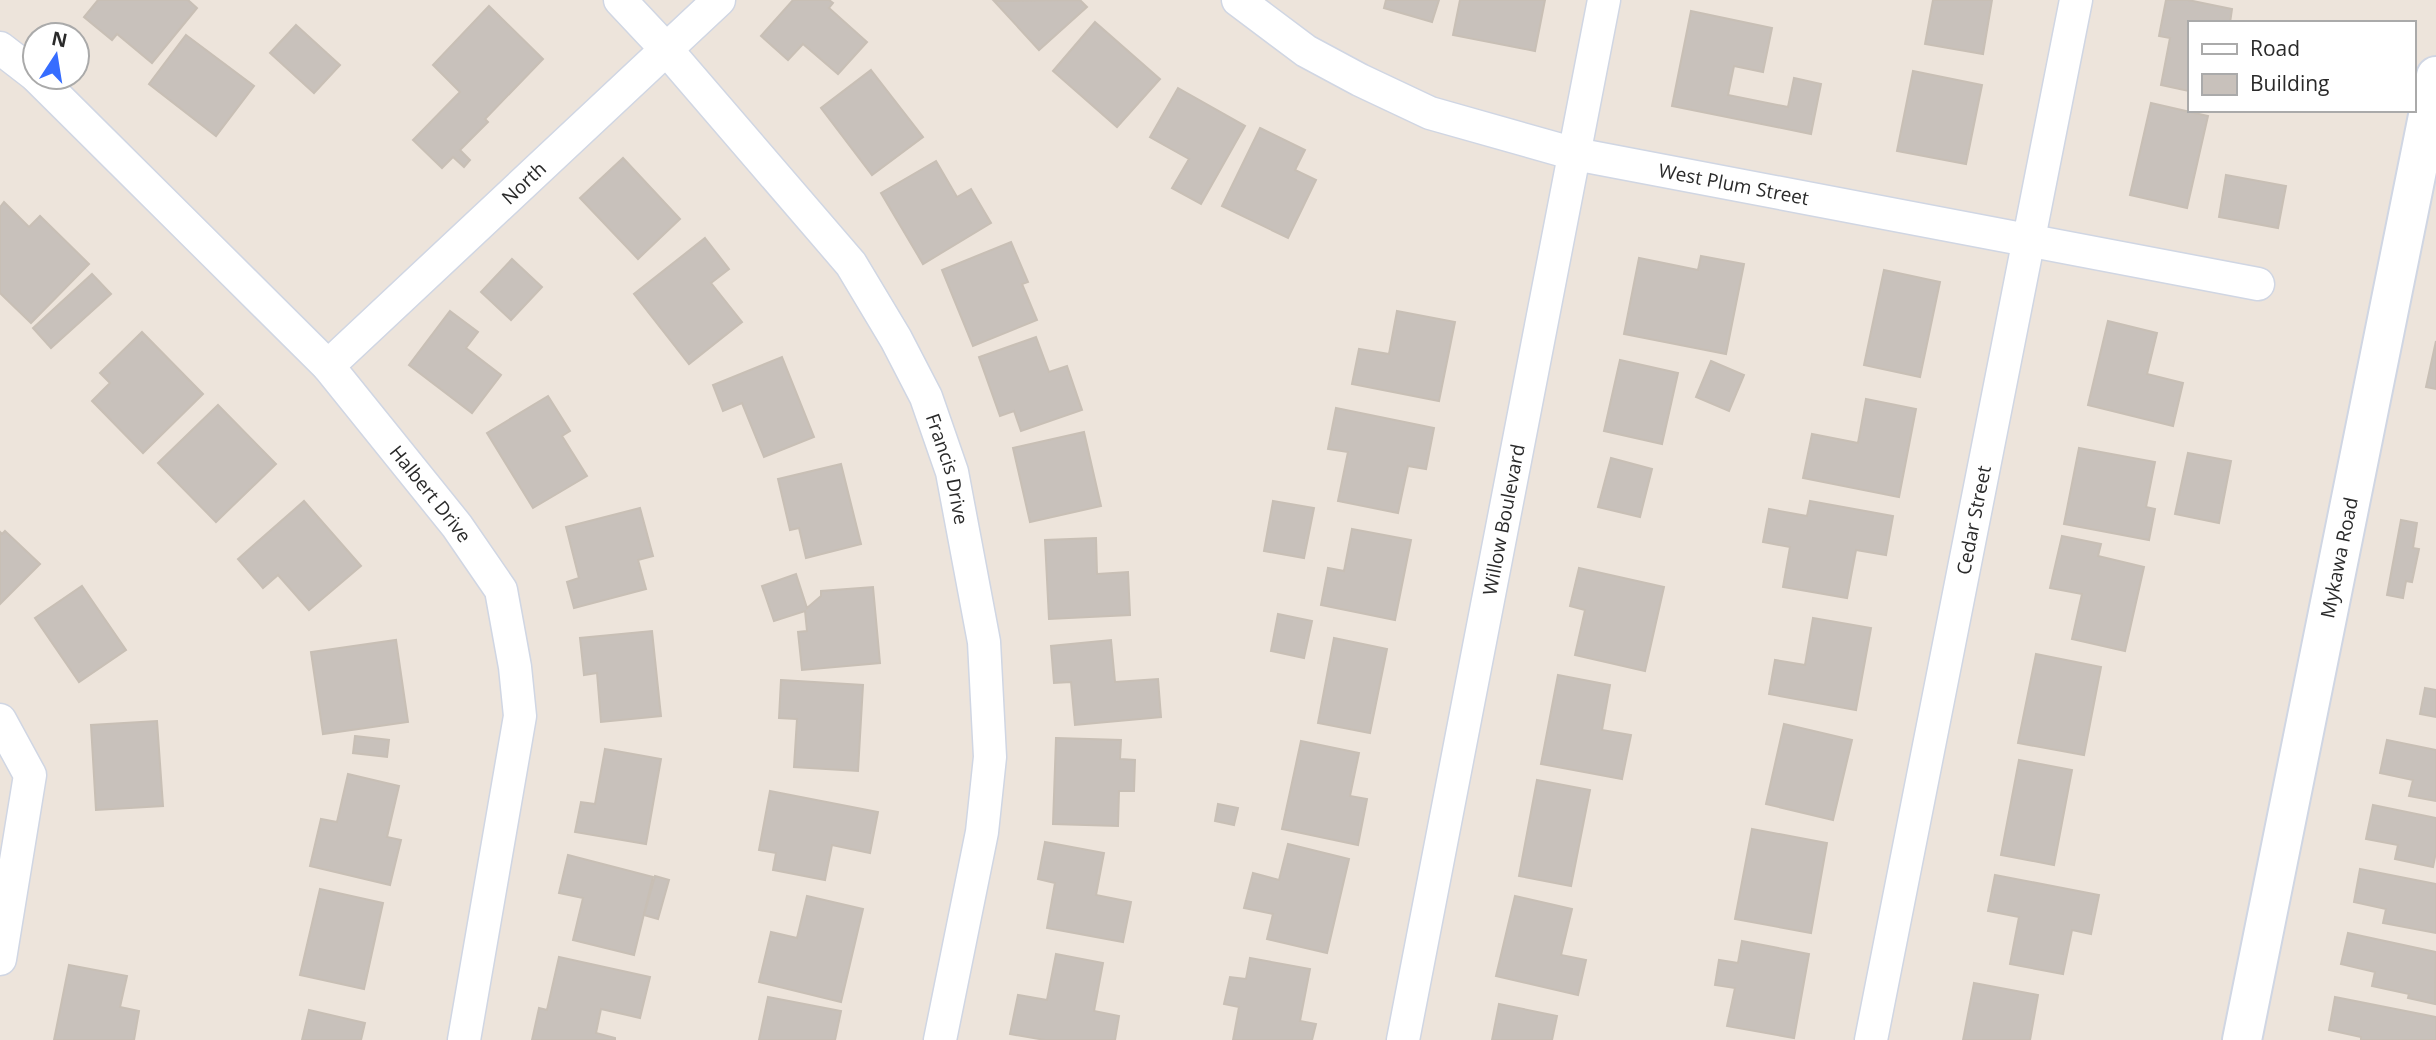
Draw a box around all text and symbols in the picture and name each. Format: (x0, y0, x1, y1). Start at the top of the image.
north arrow (21, 21, 91, 91)
legend (2188, 21, 2415, 112)
text: N (49, 25, 70, 54)
text: Road (2250, 34, 2300, 62)
text: Building (2250, 69, 2329, 97)
street label: North (496, 156, 552, 210)
street label: West Plum Street (1656, 157, 1811, 211)
street label: Francis Drive (920, 410, 975, 527)
street label: Halbert Drive (384, 440, 477, 548)
street label: Willow Boulevard (1476, 442, 1531, 597)
street label: Cedar Street (1950, 463, 1997, 577)
street label: Mykawa Road (2314, 495, 2364, 620)

